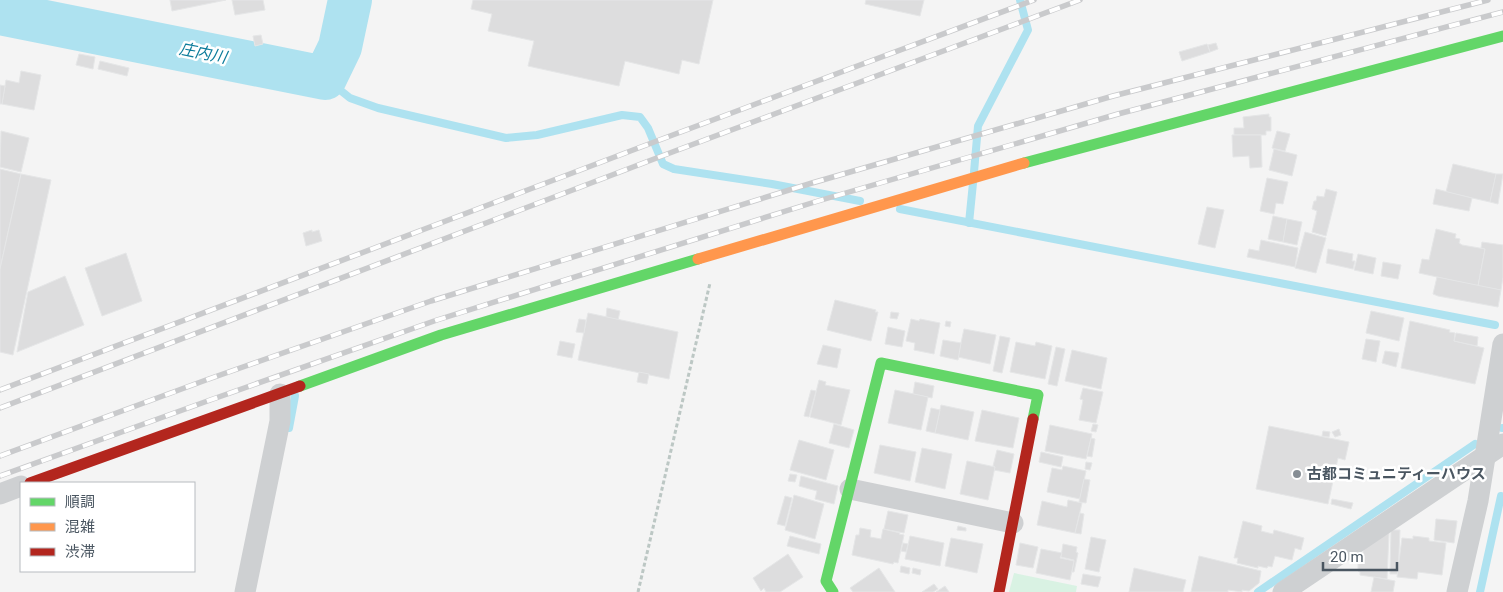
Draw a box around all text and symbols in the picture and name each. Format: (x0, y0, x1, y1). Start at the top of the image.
water label: 庄内川 (178, 39, 230, 67)
place label: 古都コミュニティーハウス (1307, 465, 1486, 483)
marker: 古都コミュニティーハウス (1291, 468, 1303, 480)
legend (20, 482, 195, 572)
text: 順調 (65, 493, 95, 511)
text: 混雑 (65, 518, 95, 536)
scale bar (1323, 540, 1397, 572)
text: 渋滞 (65, 543, 95, 561)
text: 20 m (1330, 548, 1364, 566)

